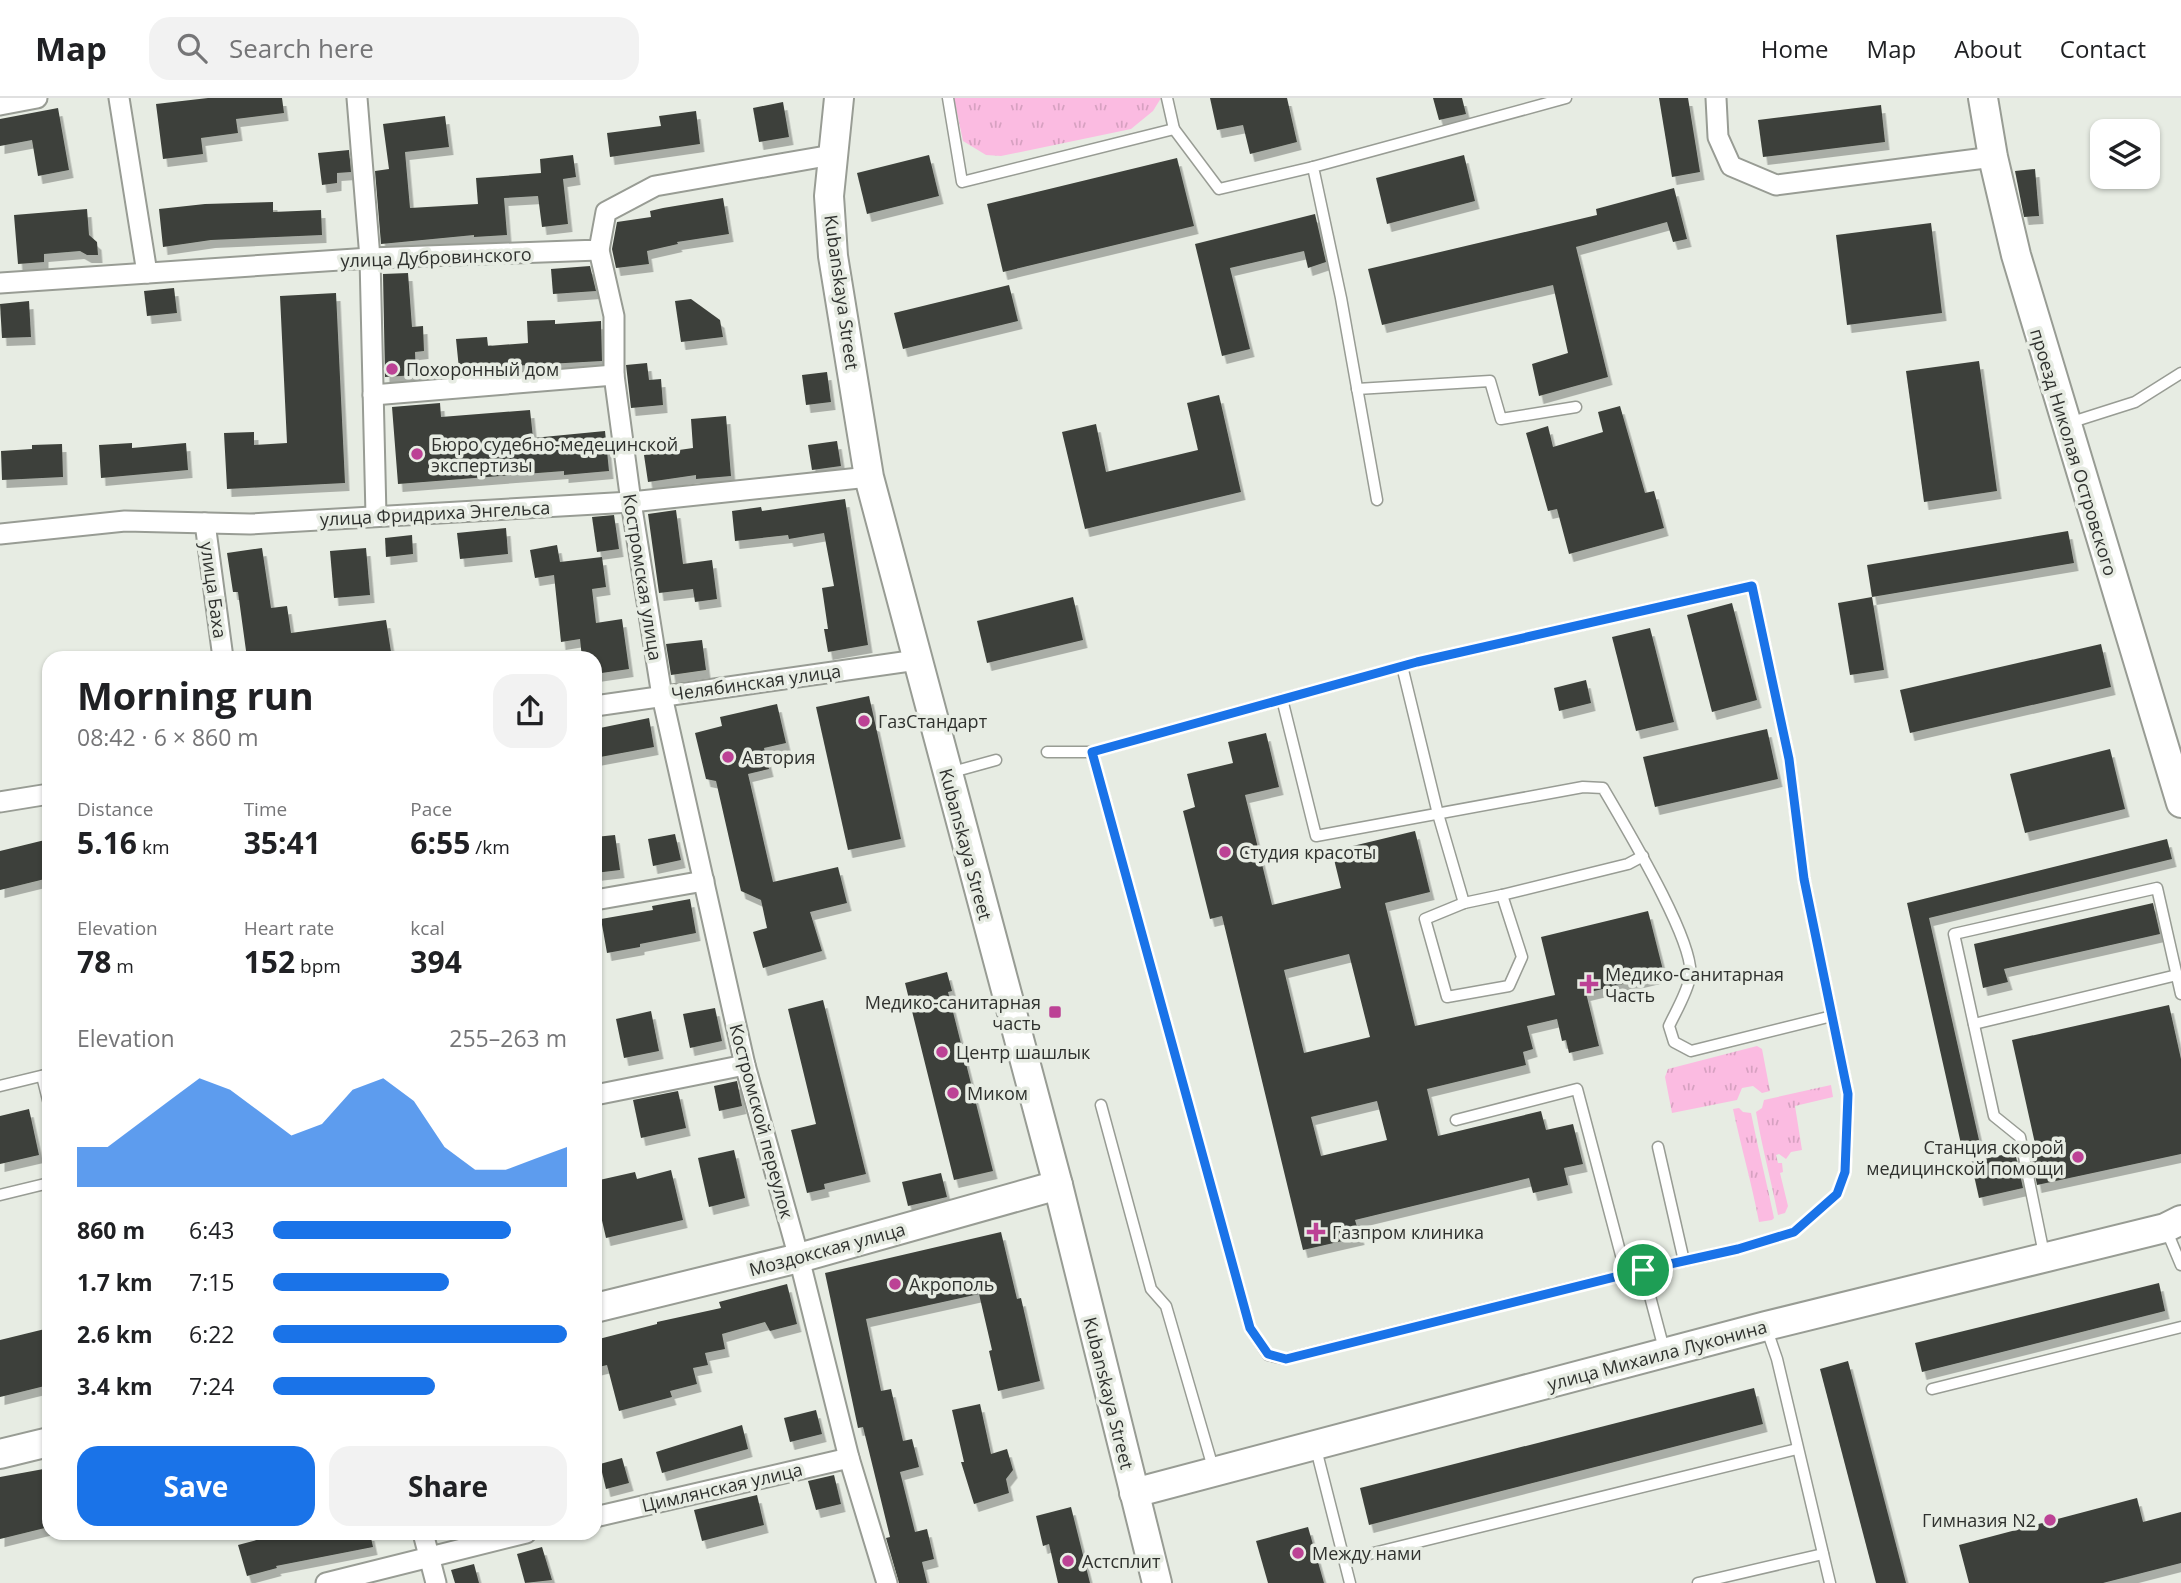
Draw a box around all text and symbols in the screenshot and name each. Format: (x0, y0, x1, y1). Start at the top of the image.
search box (149, 17, 639, 80)
text: Map (35, 26, 107, 71)
icon: search (173, 29, 211, 67)
text: Search here (229, 30, 374, 66)
text: Home (1761, 32, 1829, 65)
text: Map (1867, 32, 1916, 65)
text: About (1954, 32, 2022, 65)
text: Contact (2060, 32, 2146, 65)
map controls (2090, 119, 2160, 189)
button: layers (2090, 119, 2160, 189)
street label: Kubanskaya Street (819, 213, 865, 371)
street label: улица Дубровинского (340, 242, 532, 272)
street label: проезд Николая Островского (2025, 325, 2123, 579)
place label: Похоронный дом (406, 357, 559, 381)
marker: Похоронный дом (384, 361, 400, 377)
place label: Бюро судебно-медецинской экспертизы (431, 432, 678, 477)
marker: Бюро судебно-медецинской экспертизы (409, 446, 425, 462)
street label: Костромская улица (618, 492, 668, 662)
street label: улица Фридриха Энгельса (319, 495, 551, 531)
street label: улица Баха (195, 540, 233, 640)
street label: Челябинская улица (670, 658, 842, 706)
text: Morning run (77, 669, 314, 721)
button: share (493, 674, 567, 748)
place label: ГазСтандарт (878, 709, 988, 733)
marker: ГазСтандарт (856, 713, 872, 729)
text: 08:42 · 6 × 860 m (77, 721, 259, 753)
place label: Автория (742, 745, 815, 769)
marker: Автория (720, 749, 736, 765)
street label: Kubanskaya Street (934, 765, 998, 923)
text: Distance (77, 796, 153, 822)
text: Time (244, 796, 287, 822)
text: Pace (410, 796, 452, 822)
text: 5.16 (77, 822, 137, 863)
text: 35:41 (244, 822, 321, 863)
text: 6:55 (410, 822, 470, 863)
text: km (137, 834, 170, 860)
text: /km (470, 834, 510, 860)
place label: Студия красоты (1239, 840, 1376, 864)
marker: Студия красоты (1217, 844, 1233, 860)
text: Elevation (77, 915, 158, 941)
text: Heart rate (244, 915, 334, 941)
text: kcal (410, 915, 445, 941)
text: 78 (77, 941, 111, 982)
text: 152 (244, 941, 295, 982)
text: 394 (410, 941, 462, 982)
text: m (111, 953, 134, 979)
text: bpm (295, 953, 341, 979)
place label: Медико-Санитарная Часть (1605, 962, 1784, 1007)
marker: Медико-Санитарная Часть (1579, 974, 1599, 994)
place label: Медико-санитарная часть (865, 990, 1041, 1035)
marker: Медико-санитарная часть (1047, 1004, 1063, 1020)
street label: Костромской переулок (724, 1021, 800, 1222)
text: Elevation (77, 1022, 175, 1054)
text: 255–263 m (449, 1022, 567, 1054)
place label: Центр шашлык (956, 1040, 1091, 1064)
marker: Центр шашлык (934, 1044, 950, 1060)
place label: Миком (967, 1081, 1028, 1105)
marker: Миком (945, 1085, 961, 1101)
place label: Станция скорой медицинской помощи (1866, 1135, 2064, 1180)
marker: Станция скорой медицинской помощи (2070, 1149, 2086, 1165)
text: 860 m (77, 1214, 145, 1246)
text: 6:43 (189, 1214, 235, 1246)
street label: Моздокская улица (746, 1217, 908, 1281)
place label: Газпром клиника (1332, 1220, 1484, 1244)
marker: Газпром клиника (1306, 1222, 1326, 1242)
pin (1613, 1240, 1673, 1300)
icon: arrive (1624, 1251, 1662, 1289)
text: 1.7 km (77, 1266, 153, 1298)
text: 7:15 (189, 1266, 235, 1298)
place label: Акрополь (909, 1272, 994, 1296)
marker: Акрополь (887, 1276, 903, 1292)
street label: Kubanskaya Street (1078, 1314, 1140, 1472)
street label: улица Михаила Луконина (1545, 1314, 1769, 1396)
text: 2.6 km (77, 1318, 153, 1350)
text: 6:22 (189, 1318, 235, 1350)
text: 3.4 km (77, 1370, 153, 1402)
text: 7:24 (189, 1370, 235, 1402)
button: Save (77, 1446, 315, 1526)
button: Share (329, 1446, 567, 1526)
street label: Цимлянская улица (639, 1457, 805, 1517)
place label: Гимназия N2 (1922, 1508, 2036, 1532)
marker: Гимназия N2 (2042, 1512, 2058, 1528)
place label: Между нами (1312, 1541, 1422, 1565)
marker: Между нами (1290, 1545, 1306, 1561)
place label: Астсплит (1082, 1549, 1161, 1573)
marker: Астсплит (1060, 1553, 1076, 1569)

